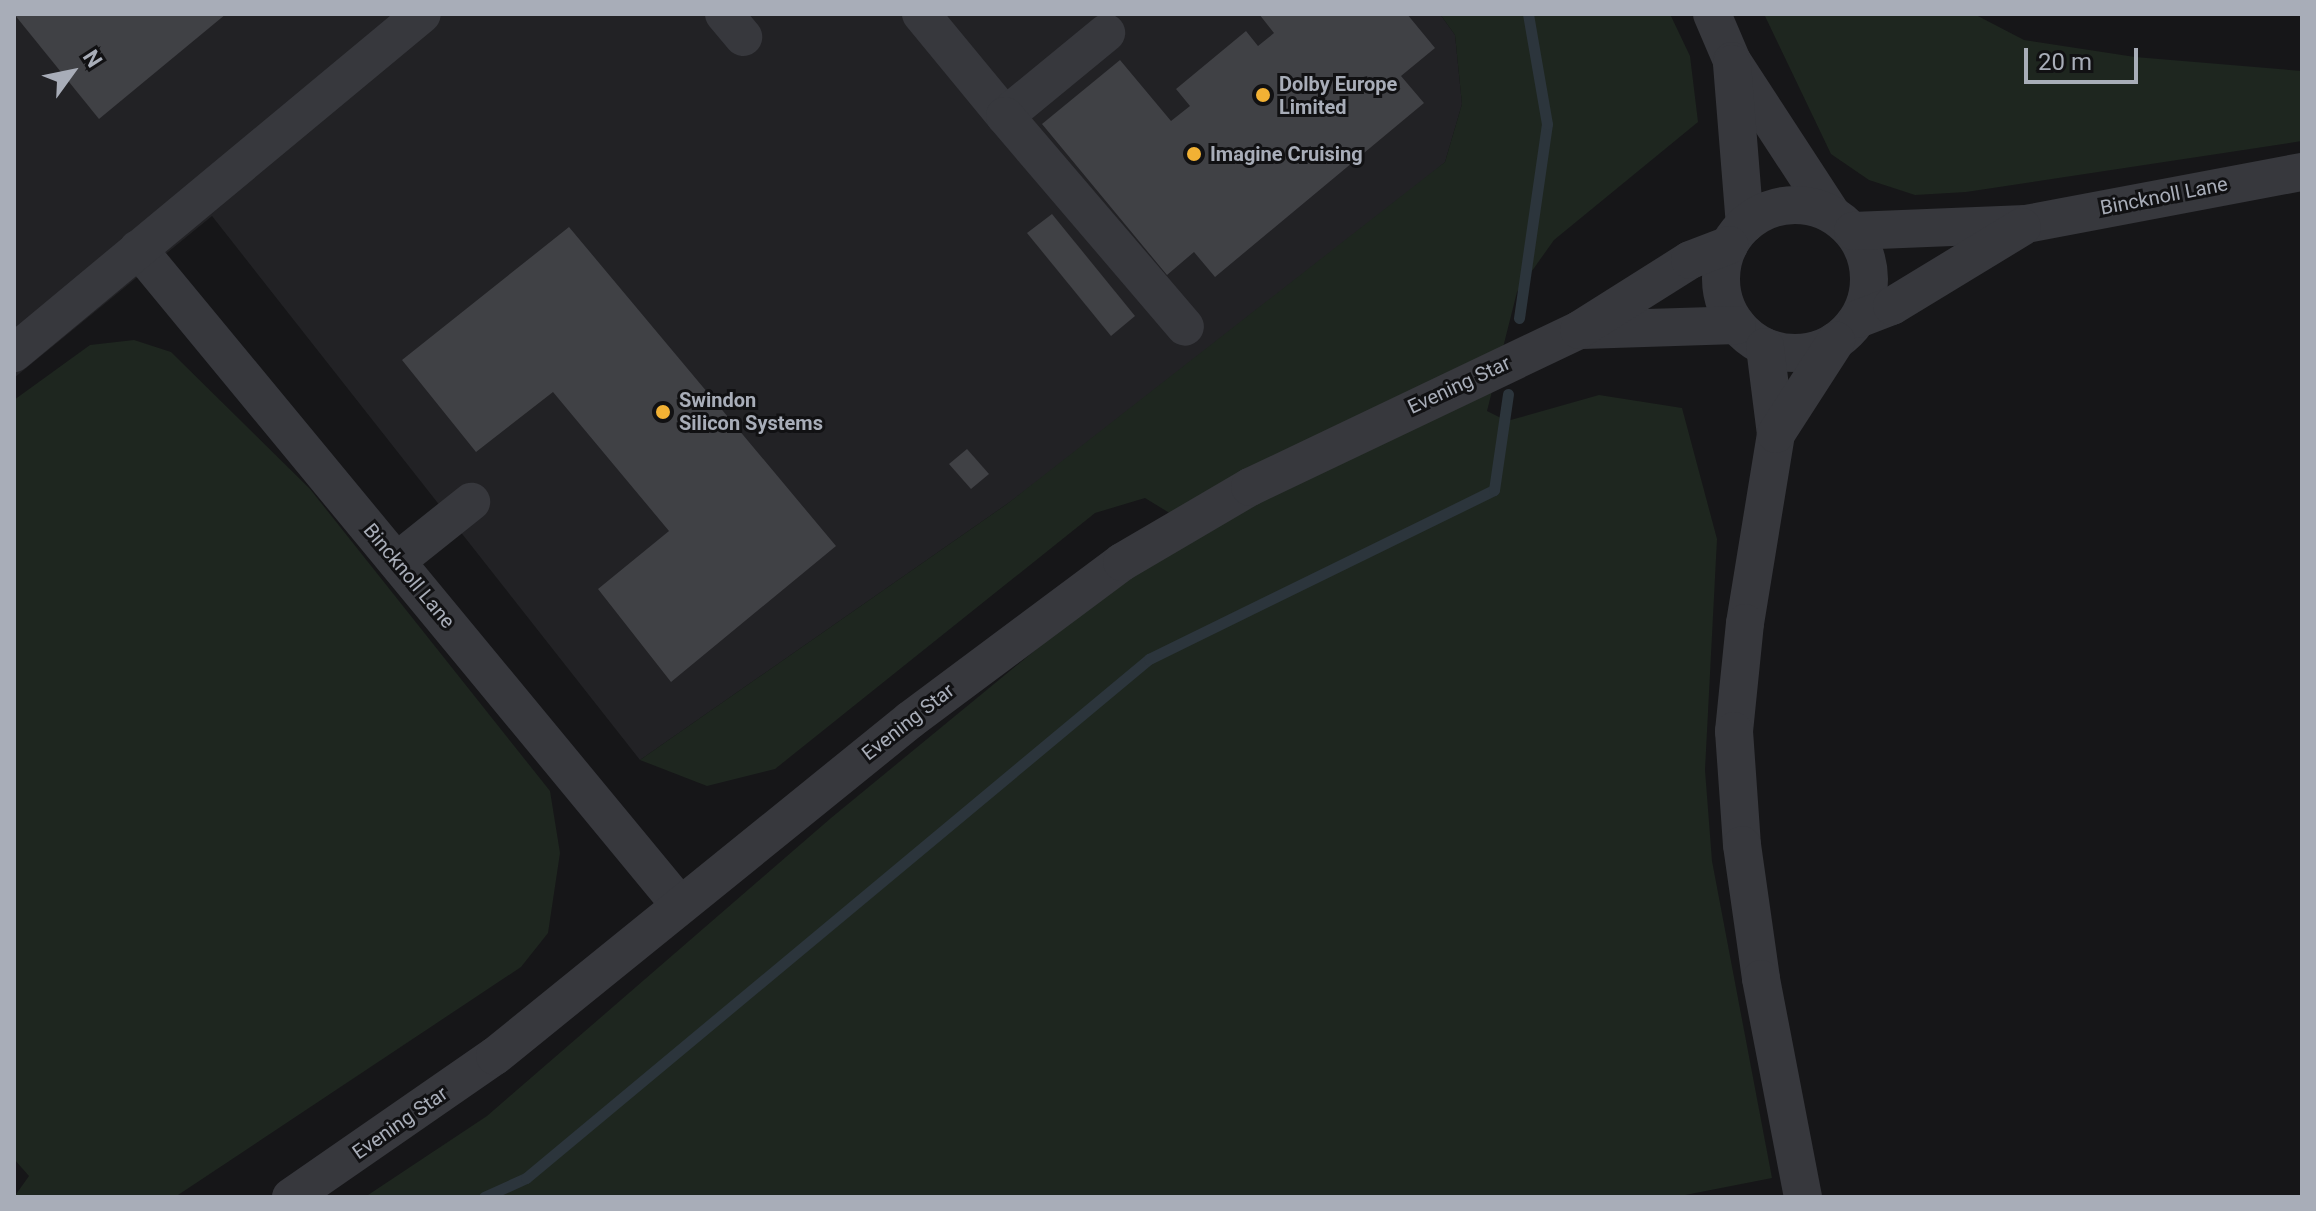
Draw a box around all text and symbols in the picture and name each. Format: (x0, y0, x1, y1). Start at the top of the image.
north arrow (32, 32, 112, 112)
scale bar (2028, 32, 2142, 82)
text: N (78, 45, 107, 72)
text: 20 m (2038, 48, 2092, 76)
place label: Dolby Europe Limited (1279, 72, 1397, 119)
marker: Dolby Europe Limited (1254, 86, 1272, 104)
place label: Imagine Cruising (1210, 142, 1363, 166)
marker: Imagine Cruising (1185, 145, 1203, 163)
street label: Bincknoll Lane (2098, 172, 2230, 220)
street label: Evening Star (1404, 351, 1514, 419)
place label: Swindon Silicon Systems (679, 388, 823, 435)
marker: Swindon Silicon Systems (654, 403, 672, 421)
street label: Bincknoll Lane (358, 519, 460, 633)
street label: Evening Star (857, 679, 959, 765)
street label: Evening Star (348, 1081, 452, 1165)

